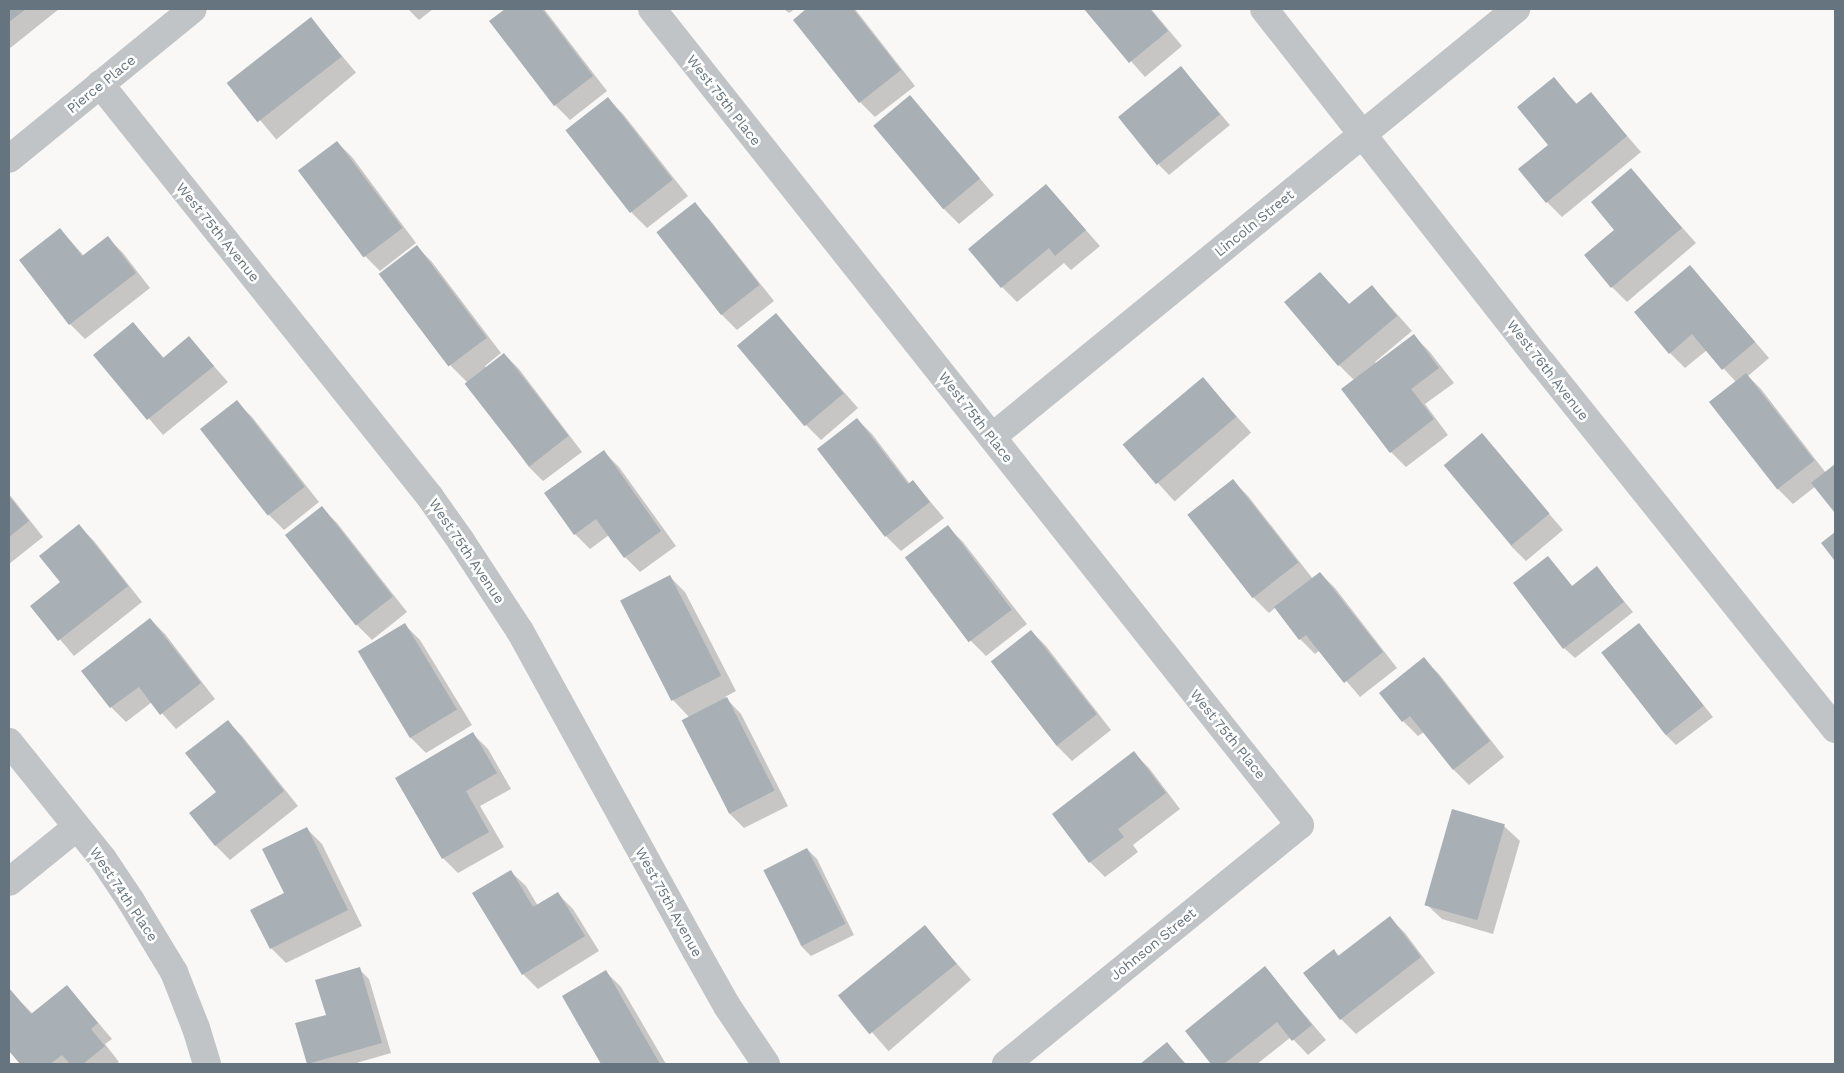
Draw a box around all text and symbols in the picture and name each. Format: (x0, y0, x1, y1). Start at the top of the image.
street label: Pierce Place (63, 51, 139, 117)
street label: West 75th Place (683, 51, 765, 149)
street label: West 75th Avenue (172, 179, 264, 285)
street label: Lincoln Street (1211, 186, 1297, 260)
street label: West 76th Avenue (1503, 316, 1593, 424)
street label: West 75th Place (935, 368, 1017, 466)
street label: West 75th Avenue (425, 495, 509, 607)
street label: West 75th Place (1187, 686, 1269, 782)
street label: West 74th Place (86, 843, 162, 945)
street label: West 75th Avenue (632, 844, 706, 960)
street label: Johnson Street (1107, 904, 1199, 984)

